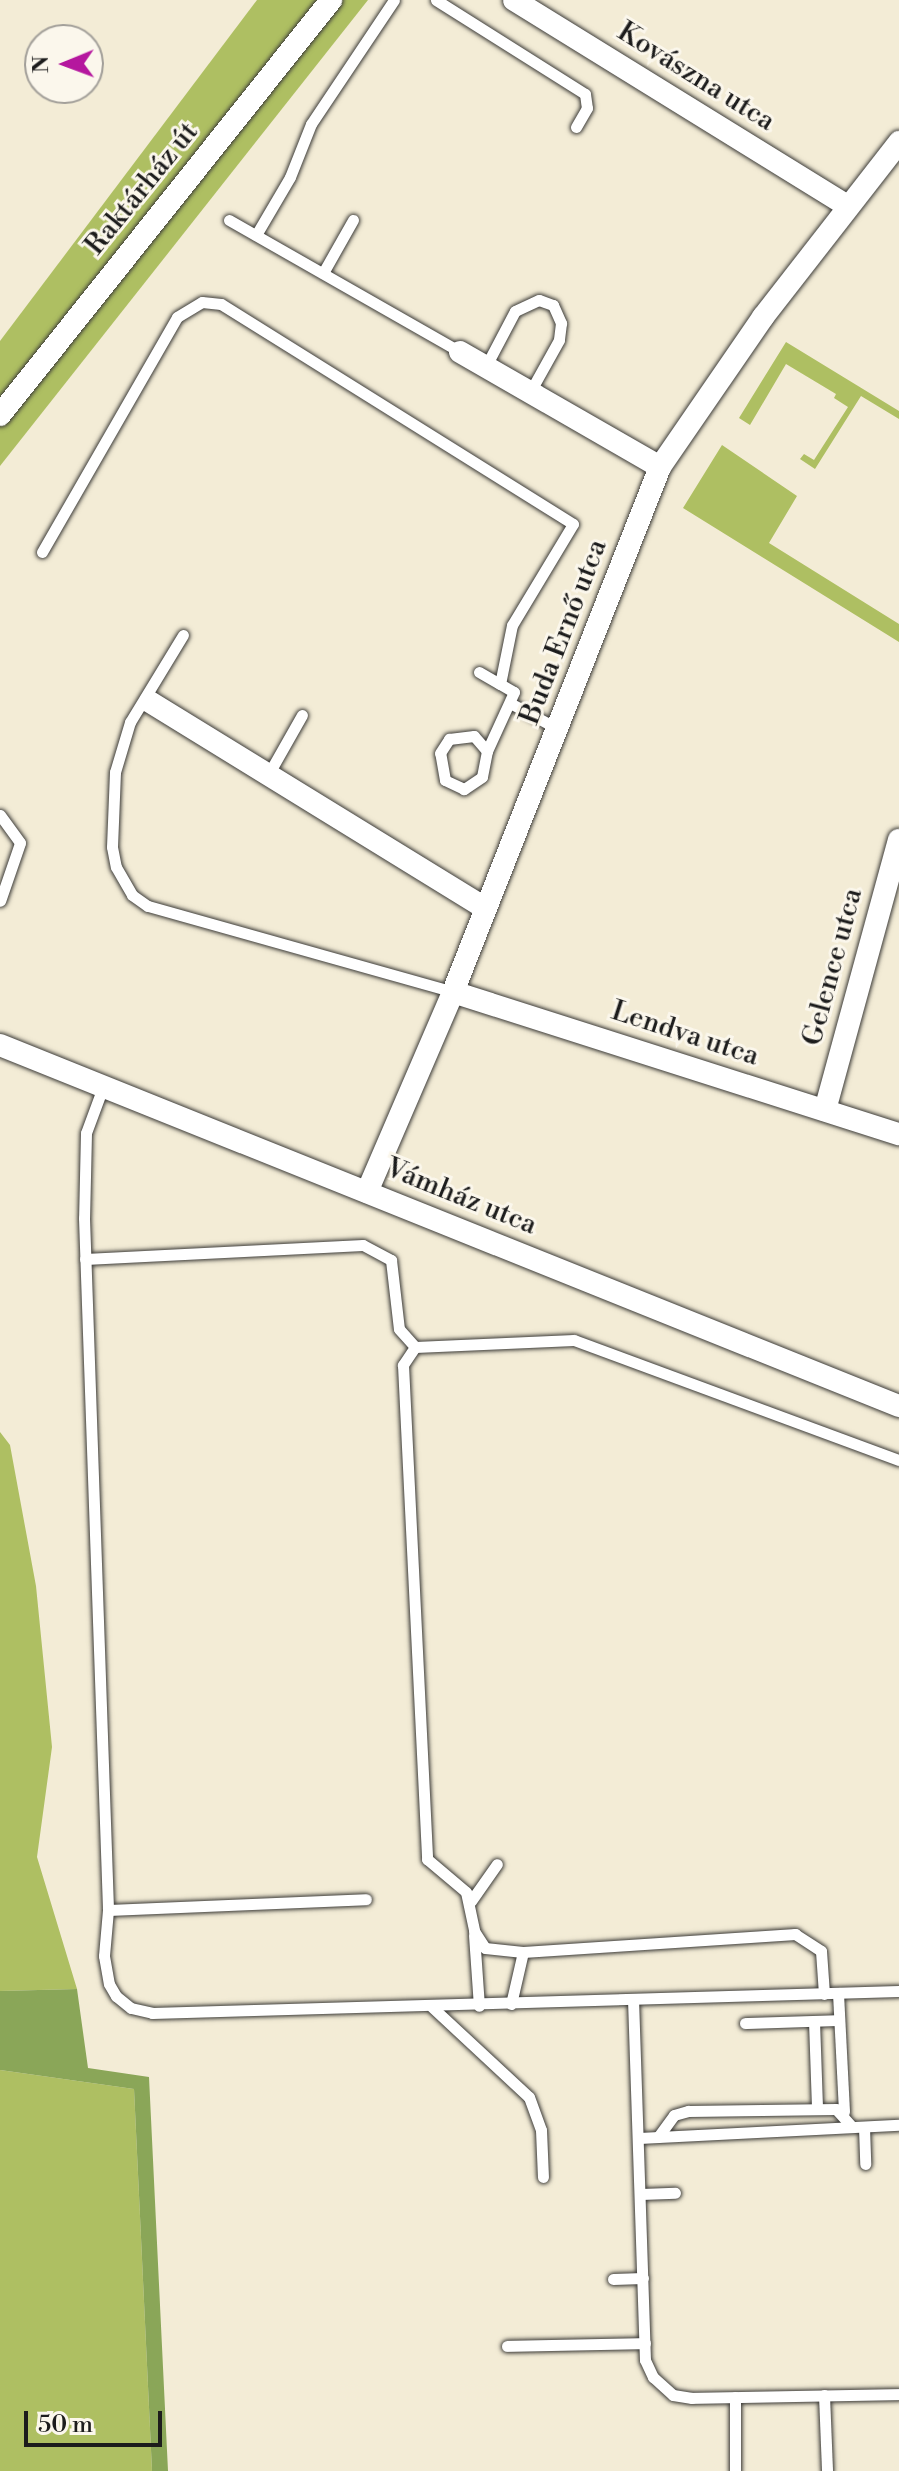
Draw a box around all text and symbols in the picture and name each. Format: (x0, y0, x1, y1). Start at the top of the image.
street label: Kovászna utca (611, 15, 781, 139)
north arrow (24, 24, 104, 104)
text: N (28, 55, 55, 73)
street label: Raktárház út (78, 116, 206, 262)
street label: Buda Ernő utca (513, 535, 615, 729)
street label: Gelence utca (796, 885, 870, 1049)
street label: Lendva utca (607, 994, 763, 1074)
street label: Vámház utca (380, 1151, 542, 1243)
scale bar (28, 2395, 166, 2445)
text: 50 m (38, 2410, 93, 2440)

